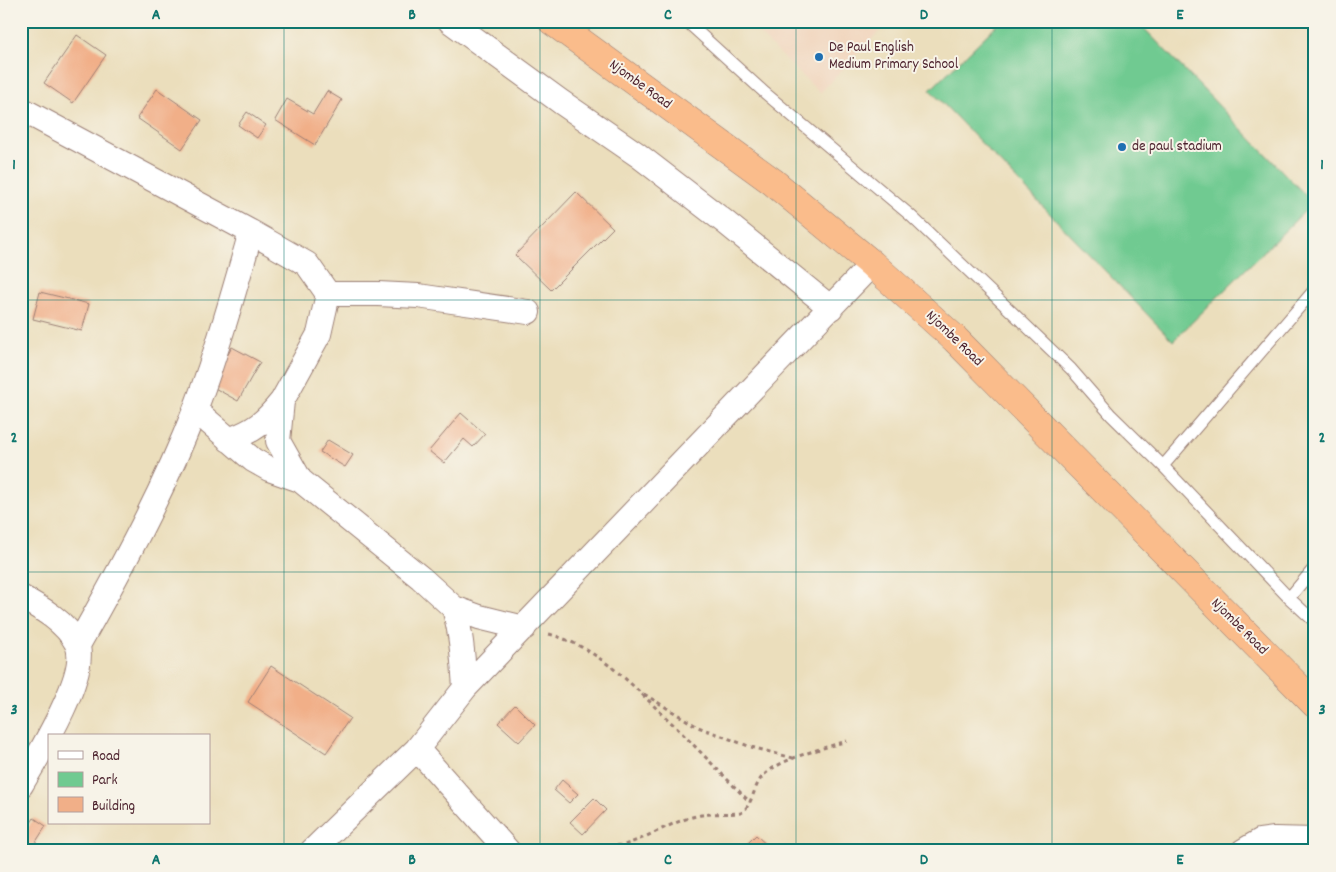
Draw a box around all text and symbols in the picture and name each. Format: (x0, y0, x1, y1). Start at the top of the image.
text: A (152, 4, 161, 27)
text: B (408, 4, 416, 27)
text: C (664, 4, 672, 27)
text: D (920, 4, 929, 27)
text: E (1176, 4, 1184, 27)
place label: De Paul English Medium Primary School (829, 37, 959, 76)
marker: De Paul English Medium Primary School (813, 51, 825, 63)
street label: Njombe Road (604, 55, 676, 115)
place label: de paul stadium (1132, 136, 1222, 158)
marker: de paul stadium (1116, 141, 1128, 153)
text: 1 (12, 154, 16, 177)
text: 1 (1320, 154, 1324, 177)
street label: Njombe Road (920, 306, 988, 372)
text: 2 (11, 427, 18, 450)
text: 2 (1319, 427, 1326, 450)
street label: Njombe Road (1205, 593, 1273, 661)
text: 3 (10, 699, 18, 722)
text: 3 (1318, 699, 1326, 722)
legend (48, 734, 210, 824)
text: Road (92, 746, 120, 768)
text: Park (92, 770, 118, 792)
text: Building (92, 796, 135, 818)
text: A (152, 849, 161, 872)
text: B (408, 849, 416, 872)
text: C (664, 849, 672, 872)
text: D (920, 849, 929, 872)
text: E (1176, 849, 1184, 872)

